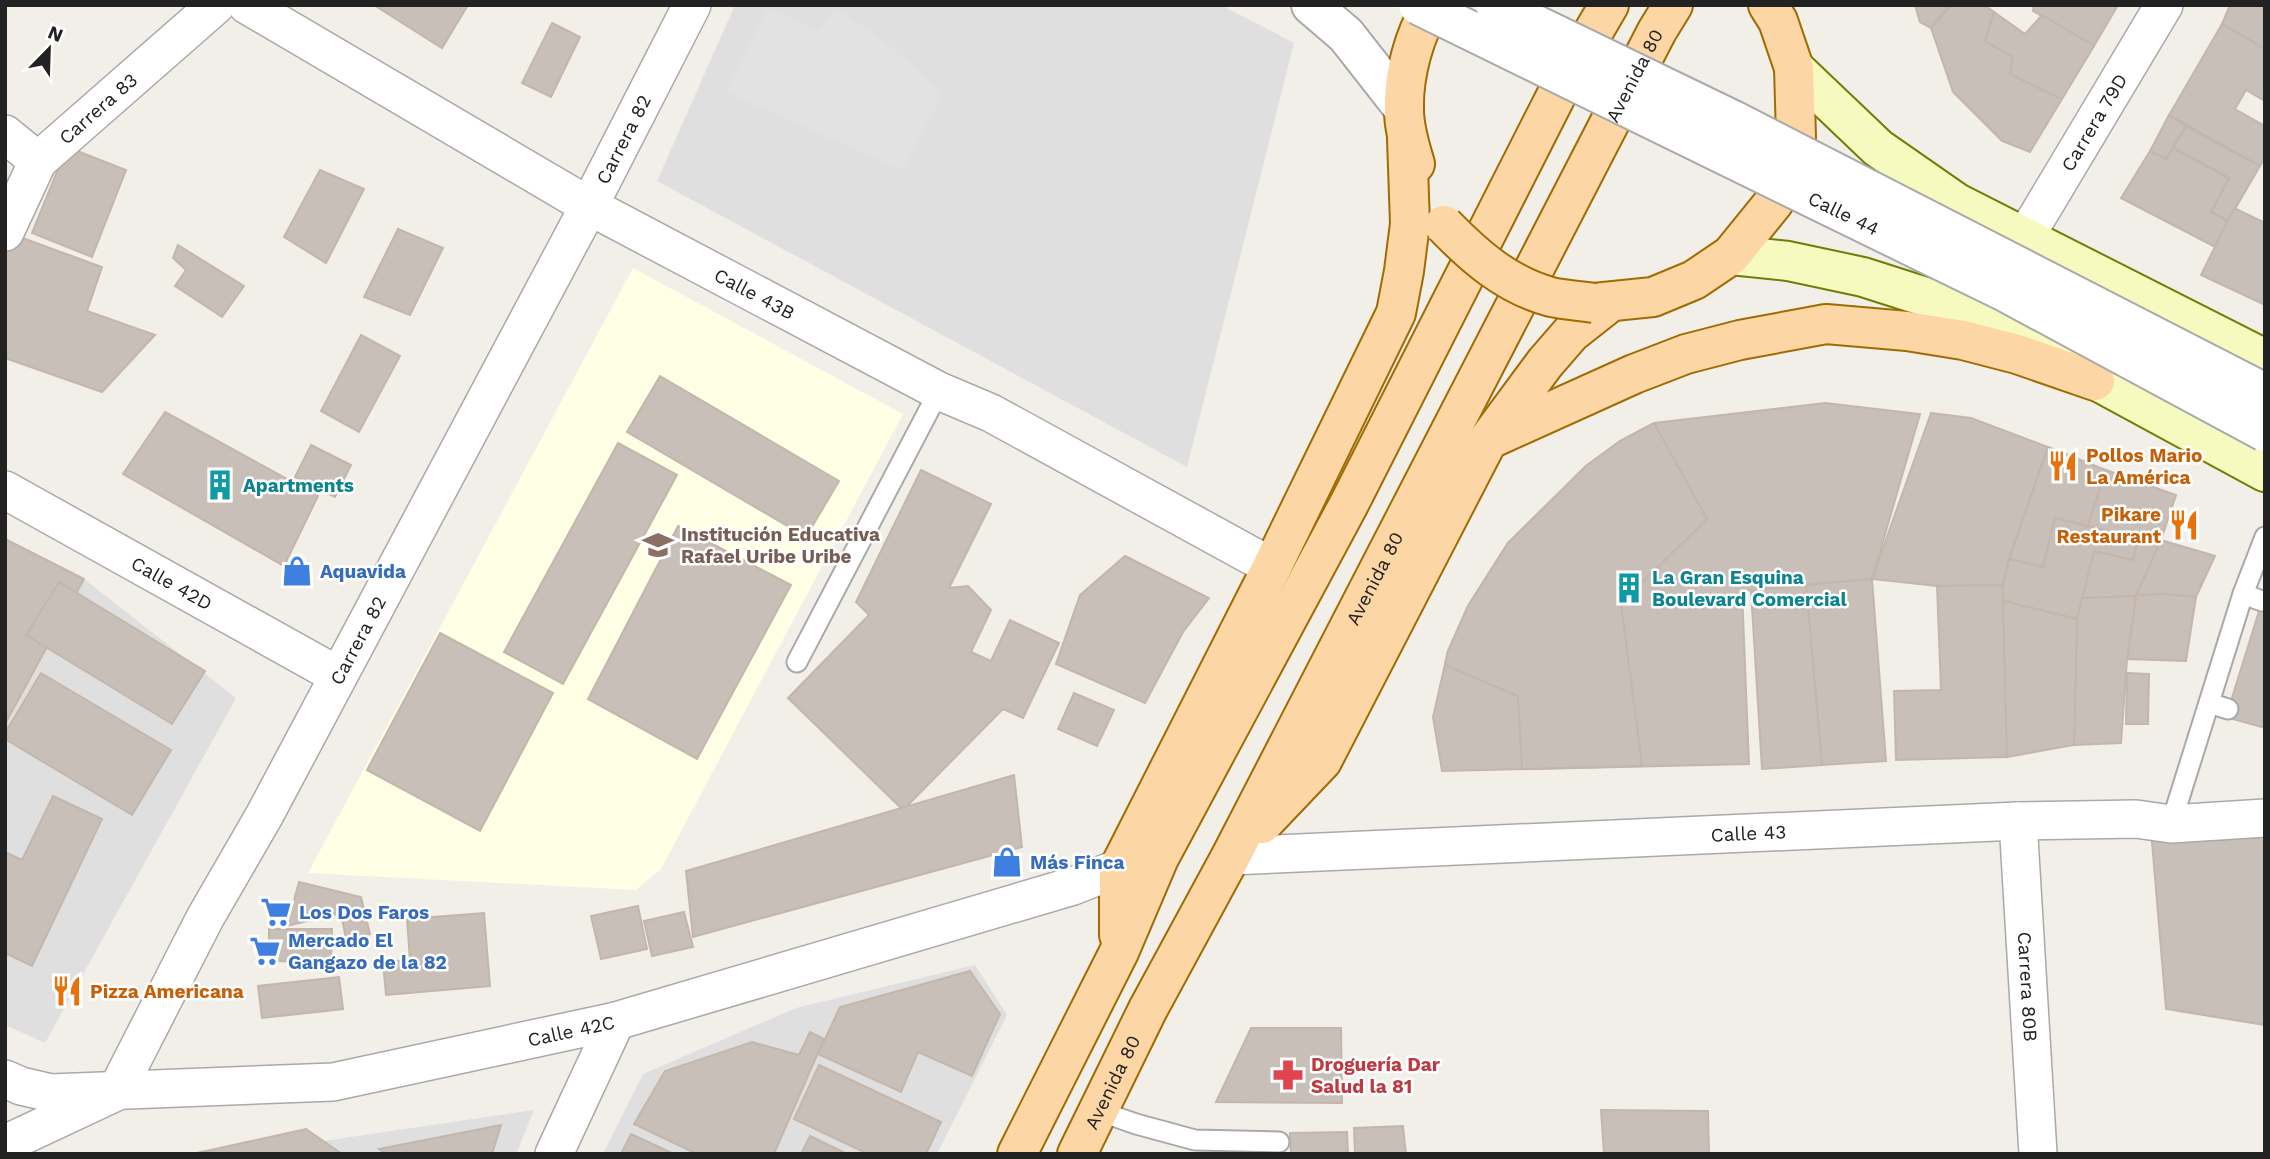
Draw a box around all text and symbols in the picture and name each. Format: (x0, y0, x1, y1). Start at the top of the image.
north arrow (14, 14, 84, 84)
text: N (44, 20, 66, 47)
street label: Avenida 80 (1600, 25, 1668, 126)
street label: Carrera 83 (54, 68, 142, 149)
street label: Carrera 79D (2056, 69, 2132, 175)
street label: Carrera 82 (591, 91, 656, 188)
street label: Calle 44 (1805, 186, 1883, 240)
street label: Calle 43B (710, 263, 799, 324)
place label: Pollos Mario La América (2086, 444, 2202, 489)
restaurant icon: Pollos Mario La América (2046, 449, 2080, 483)
building icon: Apartments (203, 468, 237, 502)
place label: Apartments (243, 474, 354, 497)
place label: Pikare Restaurant (2057, 503, 2162, 548)
restaurant icon: Pikare Restaurant (2167, 508, 2201, 542)
place label: Institución Educativa Rafael Uribe Uribe (681, 523, 880, 568)
school or university icon: Institución Educativa Rafael Uribe Uribe (641, 528, 675, 562)
street label: Avenida 80 (1341, 528, 1408, 629)
street label: Calle 42D (127, 551, 216, 615)
shop icon: Aquavida (280, 554, 314, 588)
place label: Aquavida (320, 560, 406, 583)
place label: La Gran Esquina Boulevard Comercial (1652, 566, 1847, 611)
building icon: La Gran Esquina Boulevard Comercial (1612, 571, 1646, 605)
street label: Carrera 82 (325, 592, 391, 689)
street label: Calle 43 (1710, 820, 1787, 846)
shop icon: Más Finca (990, 845, 1024, 879)
place label: Más Finca (1030, 851, 1125, 874)
supermarket icon: Los Dos Faros (259, 895, 293, 929)
place label: Los Dos Faros (299, 901, 429, 924)
place label: Mercado El Gangazo de la 82 (288, 929, 447, 974)
street label: Carrera 80B (2013, 931, 2043, 1042)
supermarket icon: Mercado El Gangazo de la 82 (248, 934, 282, 968)
restaurant icon: Pizza Americana (50, 974, 84, 1008)
place label: Pizza Americana (90, 980, 244, 1003)
street label: Calle 42C (525, 1010, 617, 1051)
street label: Avenida 80 (1079, 1031, 1145, 1133)
place label: Droguería Dar Salud la 81 (1311, 1053, 1441, 1098)
pharmacy icon: Droguería Dar Salud la 81 (1271, 1058, 1305, 1092)

